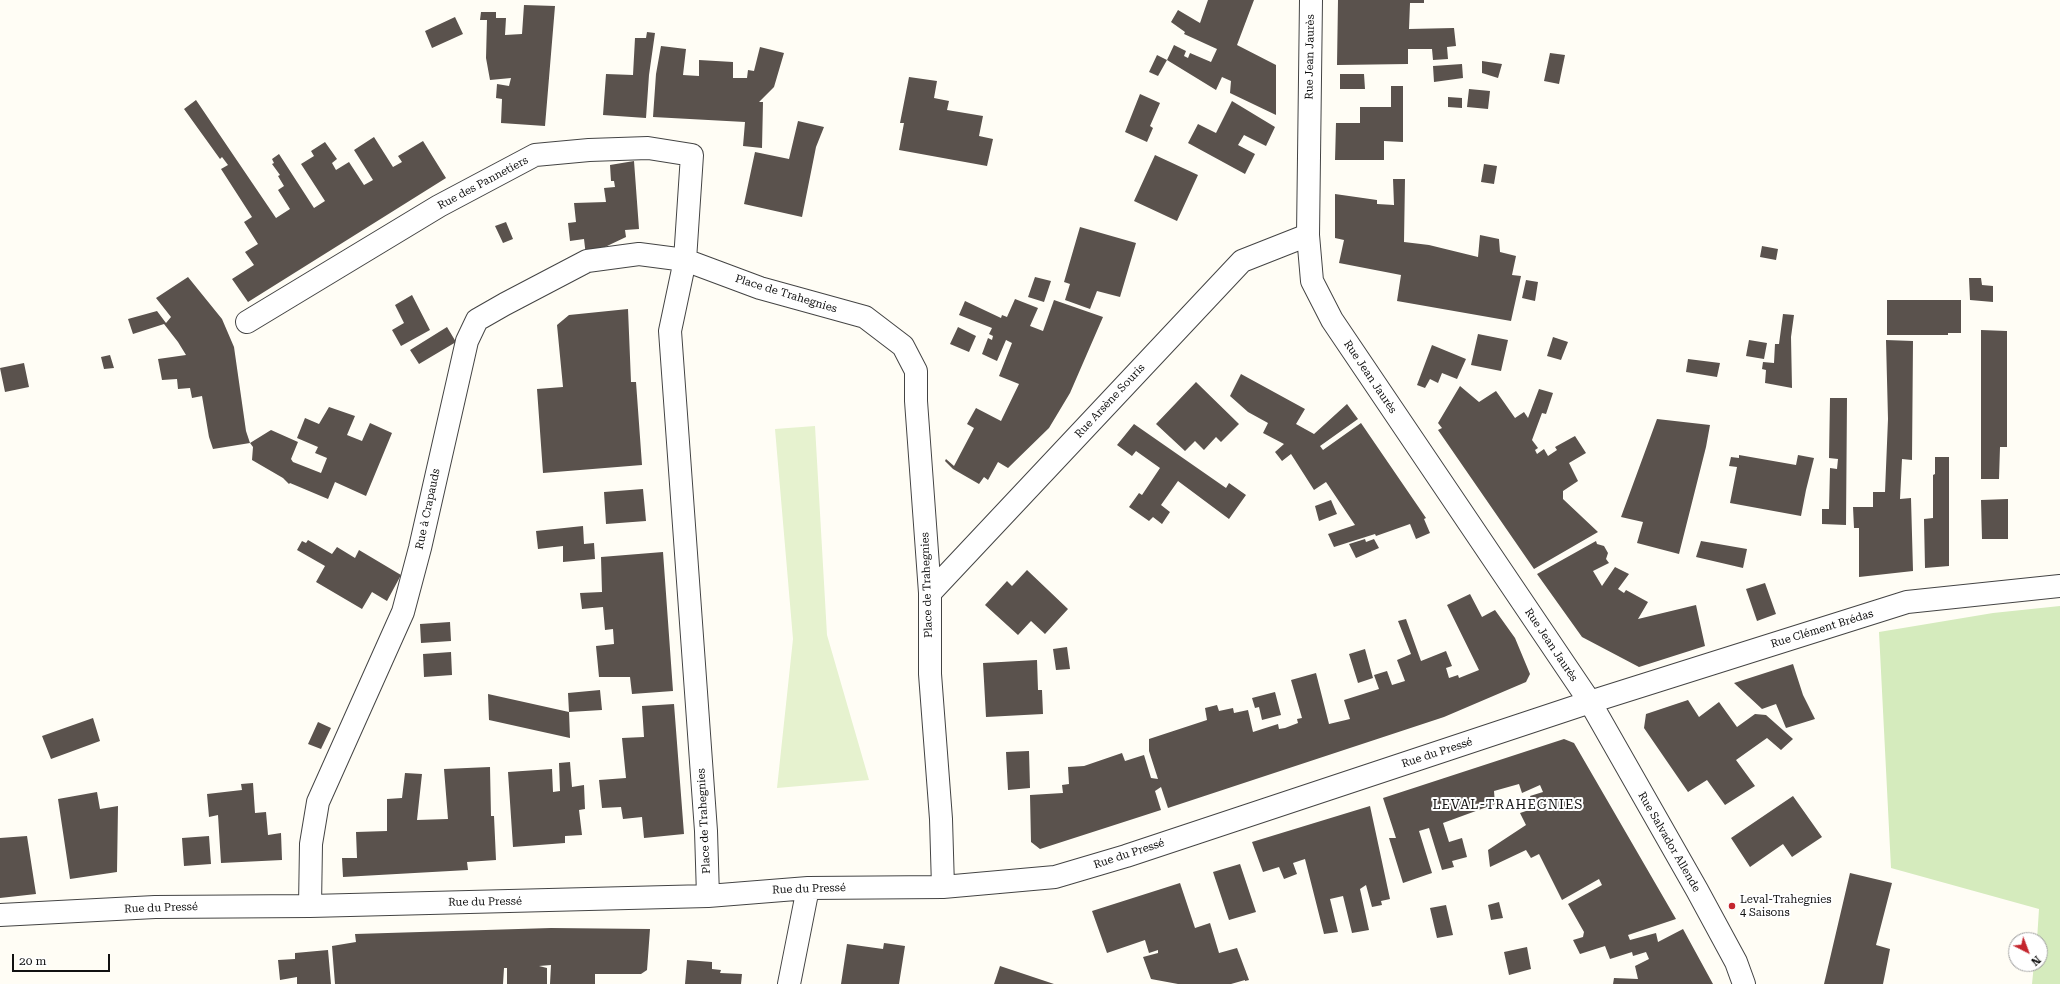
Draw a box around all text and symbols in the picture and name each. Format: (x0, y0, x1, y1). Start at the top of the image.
street label: Rue Jean Jaurès (1303, 14, 1317, 100)
street label: Rue des Pannetiers (436, 154, 530, 212)
street label: Place de Trahegnies (733, 272, 839, 316)
street label: Rue Jean Jaurès (1341, 338, 1399, 416)
street label: Rue Arsène Souris (1072, 361, 1148, 441)
street label: Rue à Crapauds (413, 467, 443, 551)
street label: Place de Trahegnies (919, 532, 935, 638)
street label: Rue Jean Jaurès (1522, 606, 1580, 684)
street label: Rue Clément Brédas (1769, 607, 1875, 651)
street label: Rue du Pressé (1400, 735, 1474, 771)
street label: Place de Trahegnies (695, 768, 713, 874)
street label: Rue Salvador Allende (1635, 790, 1703, 894)
district label: LEVAL-TRAHEGNIES (1433, 797, 1583, 813)
street label: Rue du Pressé (1092, 836, 1166, 872)
street label: Rue du Pressé (772, 881, 846, 897)
place label: Leval-Trahegnies 4 Saisons (1740, 893, 1832, 919)
street label: Rue du Pressé (448, 895, 522, 909)
street label: Rue du Pressé (124, 900, 198, 916)
marker: Leval-Trahegnies 4 Saisons (1727, 901, 1737, 911)
north arrow (2008, 932, 2048, 972)
scale bar (14, 946, 112, 972)
text: N (2028, 953, 2043, 968)
text: 20 m (19, 954, 46, 968)

